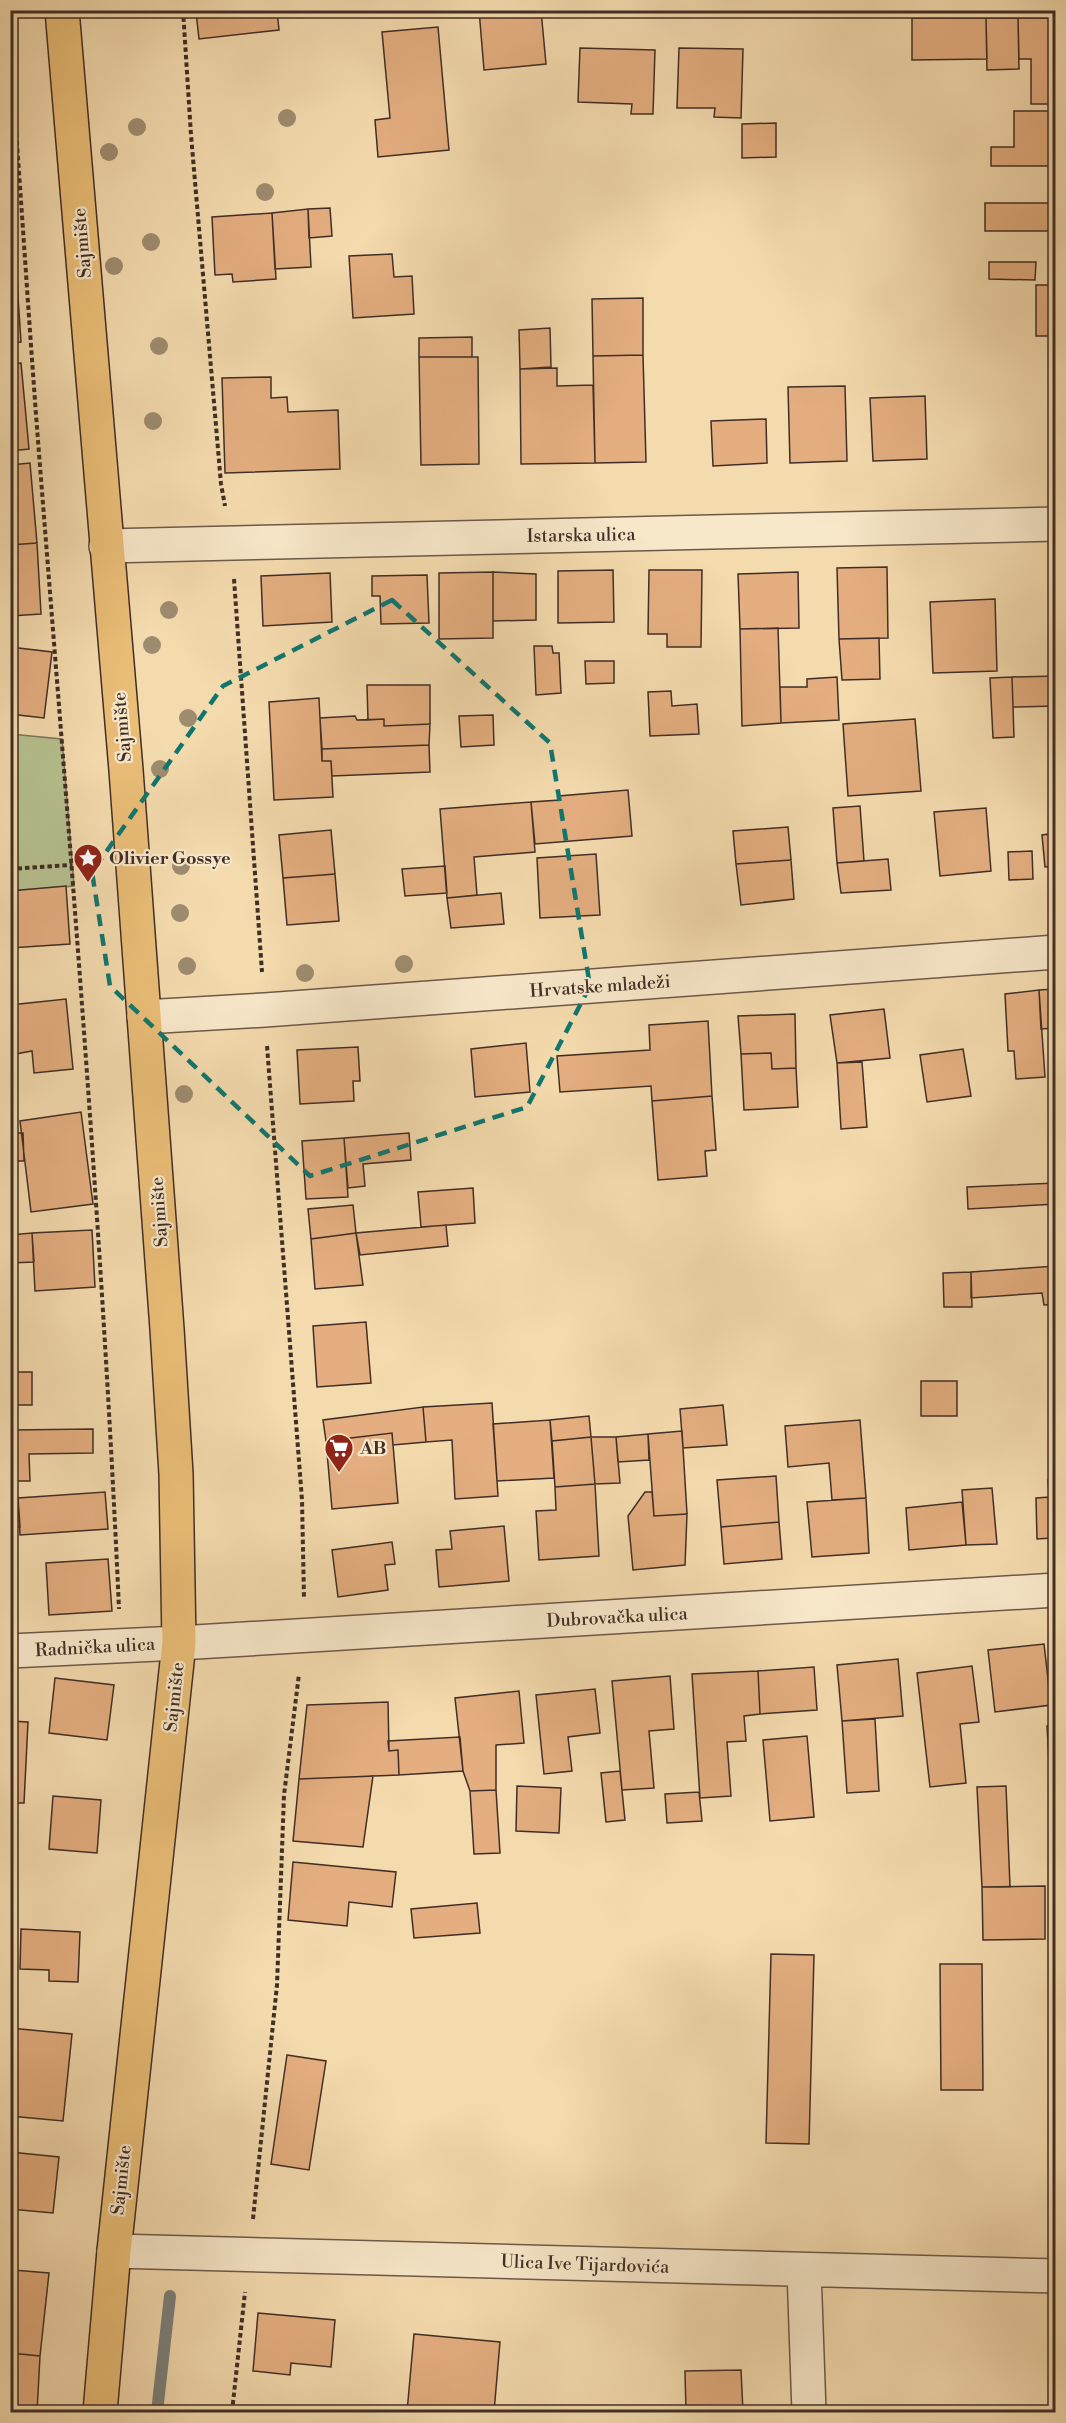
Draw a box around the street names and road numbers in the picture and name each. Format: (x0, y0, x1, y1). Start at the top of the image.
street label: Sajmište (68, 207, 97, 279)
street label: Istarska ulica (526, 523, 636, 548)
street label: Sajmište (108, 691, 137, 763)
street label: Hrvatske mladeži (529, 970, 671, 1003)
street label: Sajmište (146, 1176, 173, 1248)
street label: Dubrovačka ulica (546, 1602, 689, 1633)
street label: Radnička ulica (34, 1633, 157, 1662)
street label: Sajmište (159, 1661, 190, 1733)
street label: Sajmište (106, 2144, 137, 2216)
street label: Ulica Ive Tijardovića (500, 2250, 671, 2279)

